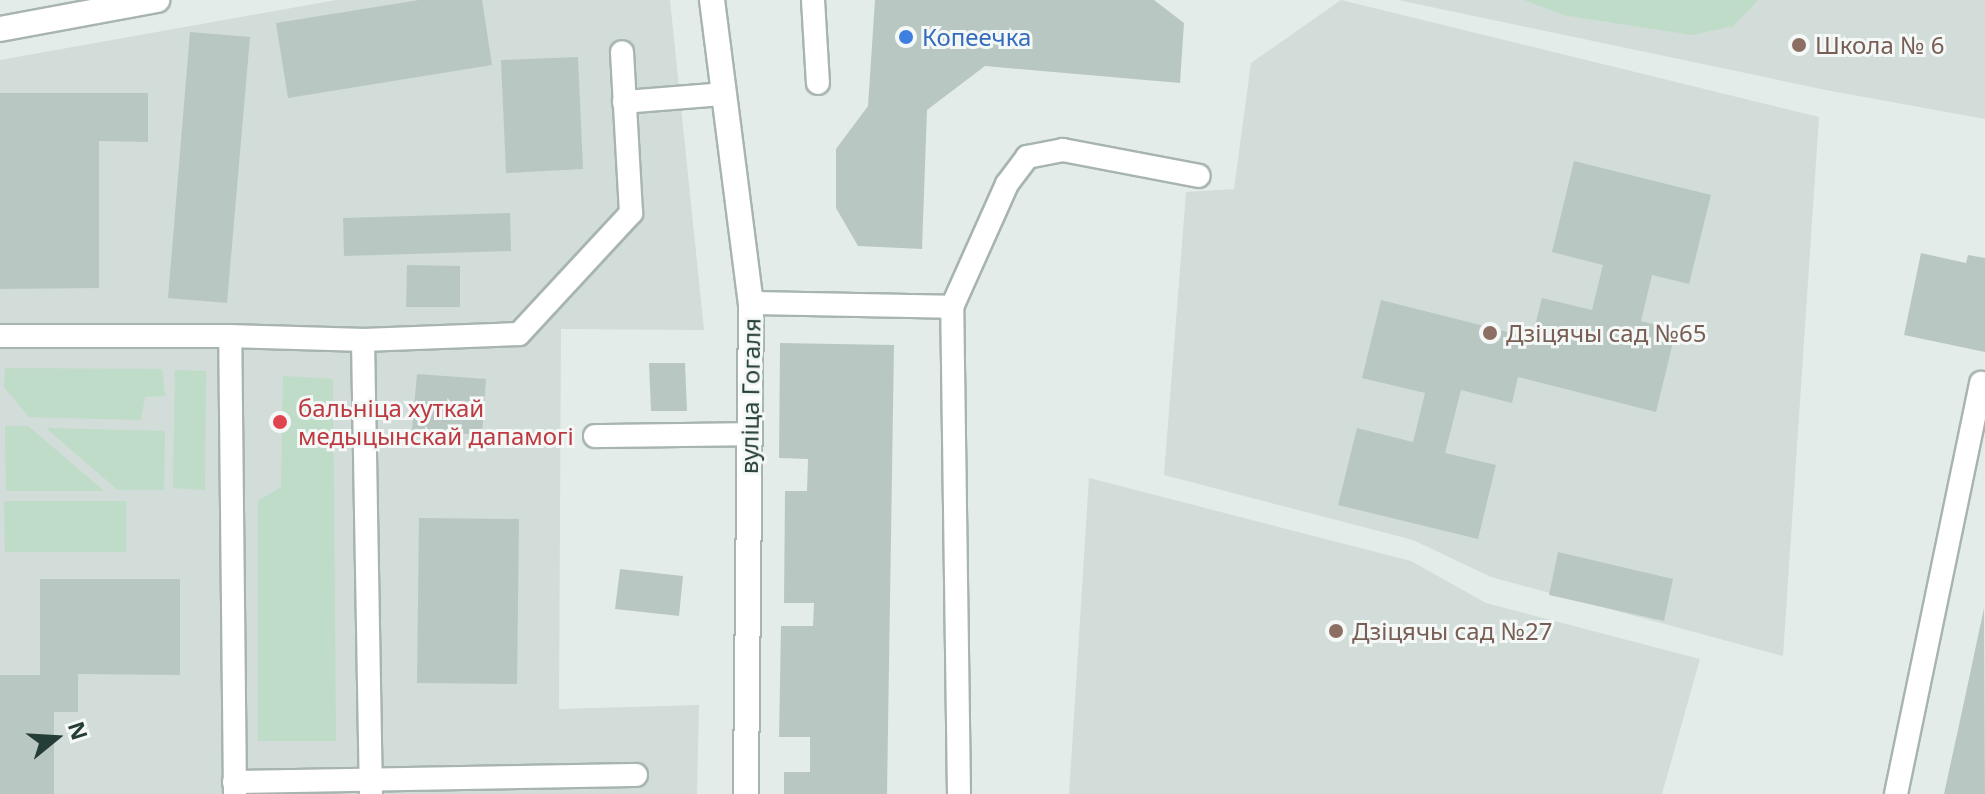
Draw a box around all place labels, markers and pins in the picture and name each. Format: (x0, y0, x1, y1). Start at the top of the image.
place label: Копеечка (922, 23, 1031, 51)
marker: Копеечка (897, 28, 915, 46)
place label: Школа № 6 (1815, 31, 1944, 59)
marker: Школа № 6 (1790, 36, 1808, 54)
place label: Дзіцячы сад №65 (1506, 319, 1706, 347)
marker: Дзіцячы сад №65 (1481, 324, 1499, 342)
place label: бальніца хуткай медыцынскай дапамогі (298, 394, 574, 450)
marker: бальніца хуткай медыцынскай дапамогі (269, 411, 291, 433)
place label: Дзіцячы сад №27 (1352, 617, 1552, 645)
marker: Дзіцячы сад №27 (1327, 622, 1345, 640)

